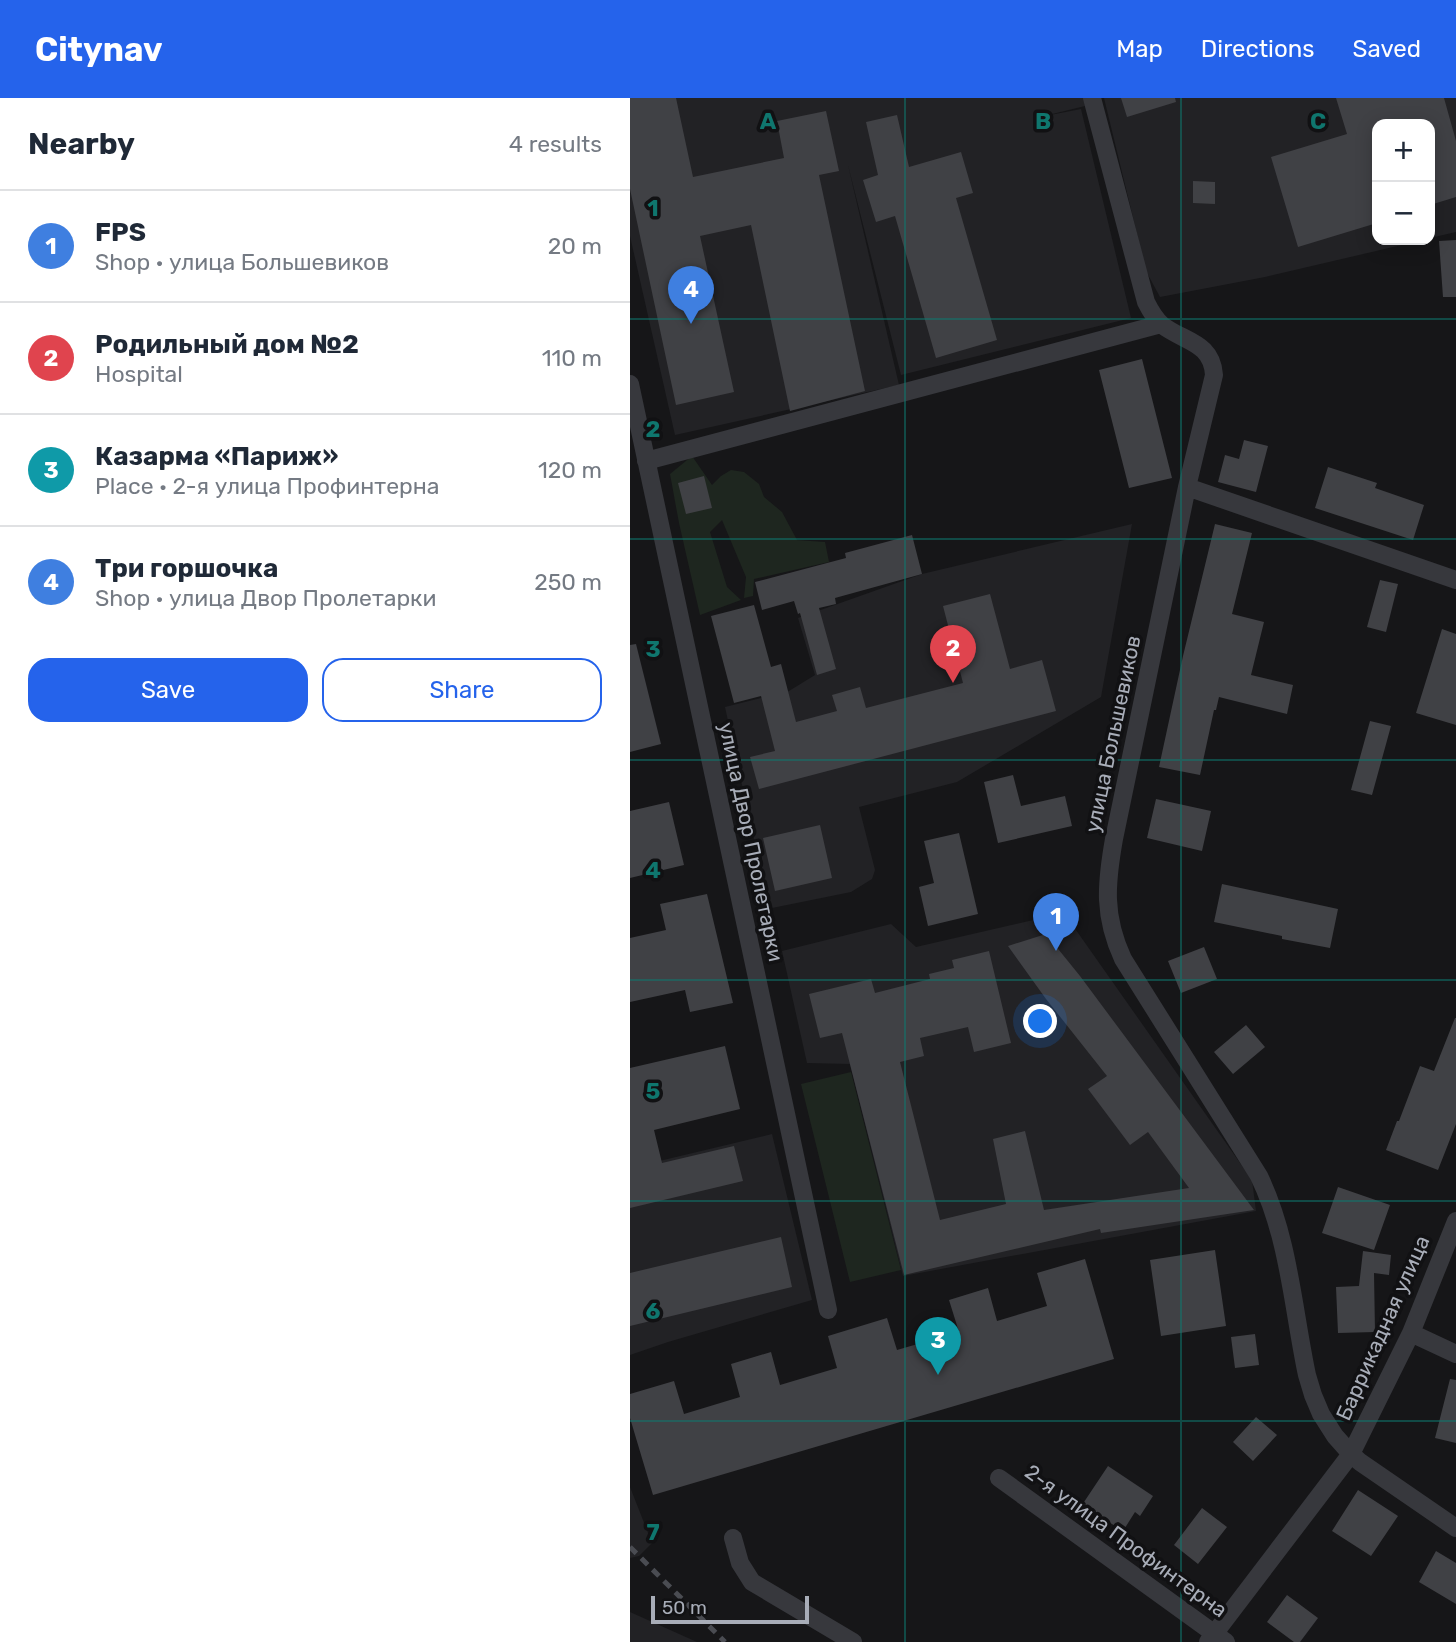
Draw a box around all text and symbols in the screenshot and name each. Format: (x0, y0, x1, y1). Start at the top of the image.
text: Citynav (35, 30, 163, 69)
text: Map (1116, 35, 1163, 63)
text: Directions (1201, 35, 1314, 63)
text: Saved (1352, 35, 1421, 63)
text: A (760, 107, 777, 135)
text: B (1035, 107, 1051, 135)
text: C (1310, 107, 1326, 135)
map controls (1372, 119, 1435, 245)
button: + (1372, 119, 1435, 182)
text: Nearby (28, 126, 135, 162)
text: 4 results (509, 130, 602, 158)
button: − (1372, 182, 1435, 245)
text: 1 (647, 194, 659, 222)
text: FPS (95, 217, 146, 248)
text: 1 (45, 232, 57, 260)
text: 20 m (548, 232, 602, 260)
text: Shop · улица Большевиков (95, 248, 389, 276)
pin: 4 (668, 266, 714, 324)
text: Родильный дом №2 (95, 329, 359, 360)
text: 2 (44, 344, 58, 372)
text: 110 m (542, 344, 602, 372)
text: Hospital (95, 360, 183, 388)
text: 2 (646, 415, 660, 443)
text: Казарма «Париж» (95, 441, 338, 472)
text: 3 (43, 456, 59, 484)
text: 120 m (538, 456, 602, 484)
text: Place · 2-я улица Профинтерна (95, 472, 439, 500)
text: Три горшочка (95, 553, 278, 584)
text: 4 (43, 568, 59, 596)
text: 250 m (534, 568, 602, 596)
text: Shop · улица Двор Пролетарки (95, 584, 436, 612)
pin: 2 (930, 625, 976, 683)
street label: улица Большевиков (1079, 633, 1146, 835)
text: 3 (645, 635, 661, 663)
button: Save (28, 658, 308, 722)
button: Share (322, 658, 602, 722)
street label: улица Двор Пролетарки (714, 720, 789, 964)
text: 4 (645, 856, 661, 884)
pin: 1 (1033, 893, 1079, 951)
your location (1023, 1004, 1057, 1038)
text: 5 (646, 1077, 661, 1105)
street label: Баррикадная улица (1331, 1232, 1435, 1424)
text: 6 (646, 1297, 661, 1325)
pin: 3 (915, 1317, 961, 1375)
street label: 2-я улица Профинтерна (1020, 1459, 1232, 1622)
text: 7 (646, 1518, 660, 1546)
scale bar (651, 1593, 808, 1625)
text: 50 m (662, 1596, 707, 1619)

